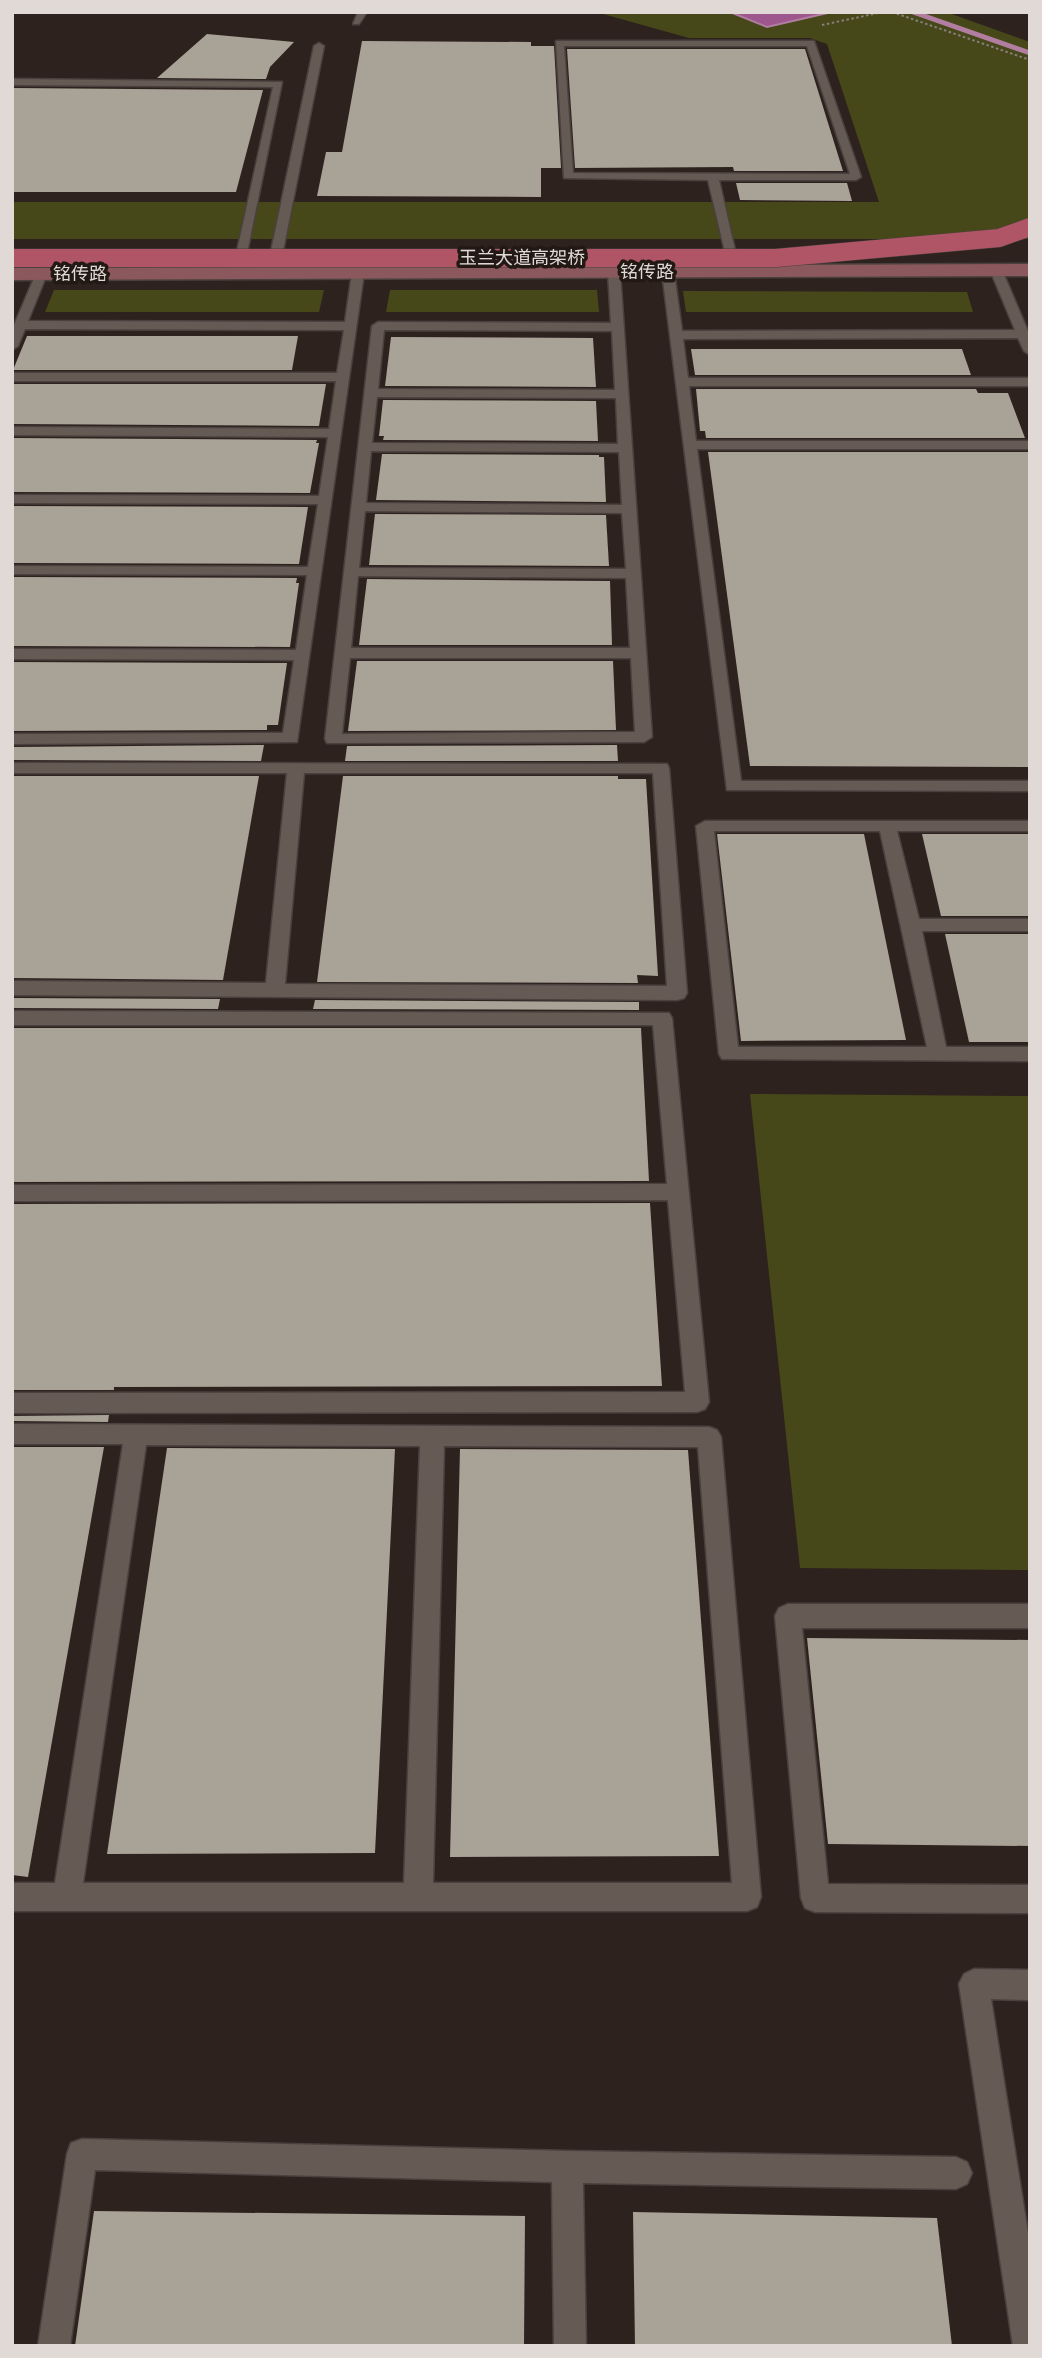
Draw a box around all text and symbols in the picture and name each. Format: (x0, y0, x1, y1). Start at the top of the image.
street label: 玉兰大道高架桥 (459, 246, 585, 271)
street label: 铭传路 (620, 260, 674, 285)
street label: 铭传路 (53, 262, 107, 287)

